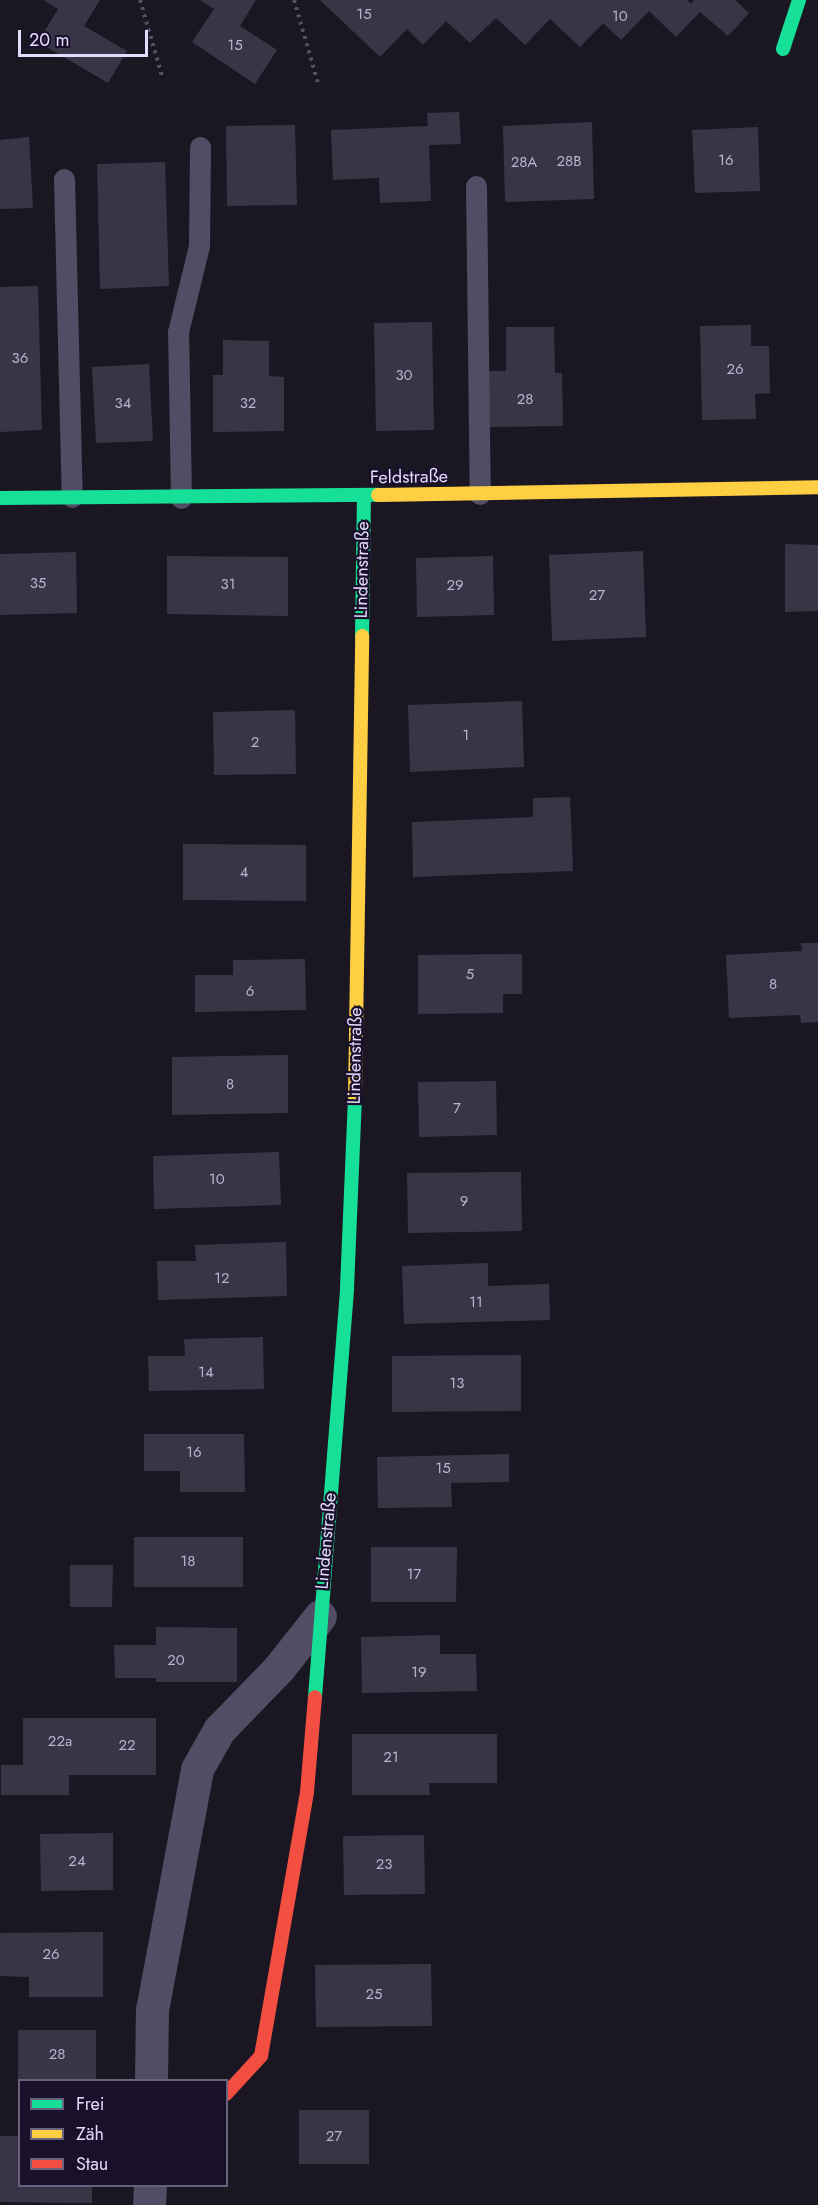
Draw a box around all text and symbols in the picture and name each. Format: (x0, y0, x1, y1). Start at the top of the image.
house number: 15 (356, 6, 372, 24)
house number: 10 (612, 8, 628, 26)
scale bar (21, 18, 152, 56)
text: 20 m (29, 27, 69, 53)
house number: 15 (227, 37, 243, 55)
house number: 16 (718, 152, 734, 170)
house number: 28B (556, 153, 582, 171)
house number: 28A (511, 154, 537, 172)
house number: 36 (12, 350, 28, 368)
house number: 26 (726, 361, 744, 379)
house number: 30 (395, 367, 413, 385)
house number: 28 (517, 391, 533, 409)
house number: 34 (115, 395, 131, 413)
house number: 32 (240, 395, 256, 413)
street label: Feldstraße (370, 466, 448, 488)
street label: Lindenstraße (350, 521, 374, 619)
house number: 35 (30, 575, 46, 593)
house number: 31 (221, 576, 235, 594)
house number: 29 (446, 577, 464, 595)
house number: 27 (589, 587, 605, 605)
house number: 1 (463, 727, 469, 745)
house number: 2 (251, 734, 259, 752)
house number: 4 (240, 864, 248, 882)
house number: 5 (466, 966, 474, 984)
house number: 8 (769, 976, 777, 994)
house number: 6 (246, 983, 254, 1001)
street label: Lindenstraße (343, 1007, 367, 1105)
house number: 8 (226, 1076, 234, 1094)
house number: 7 (453, 1100, 461, 1118)
house number: 10 (209, 1171, 225, 1189)
house number: 9 (460, 1193, 468, 1211)
house number: 12 (214, 1270, 230, 1288)
house number: 11 (469, 1294, 483, 1312)
house number: 14 (198, 1364, 214, 1382)
house number: 13 (450, 1375, 464, 1393)
house number: 16 (186, 1444, 202, 1462)
house number: 15 (435, 1460, 451, 1478)
street label: Lindenstraße (311, 1492, 341, 1590)
house number: 18 (181, 1553, 195, 1571)
house number: 17 (407, 1566, 421, 1584)
house number: 20 (167, 1652, 185, 1670)
house number: 19 (411, 1664, 427, 1682)
house number: 22a (48, 1733, 72, 1751)
house number: 22 (118, 1737, 136, 1755)
house number: 21 (383, 1749, 399, 1767)
house number: 24 (68, 1853, 86, 1871)
house number: 23 (376, 1856, 392, 1874)
house number: 26 (42, 1946, 60, 1964)
house number: 25 (366, 1986, 382, 2004)
house number: 28 (49, 2046, 65, 2064)
legend (18, 2079, 228, 2187)
text: Frei (76, 2091, 105, 2117)
text: Zäh (76, 2121, 104, 2147)
house number: 27 (326, 2128, 342, 2146)
text: Stau (76, 2151, 108, 2177)

